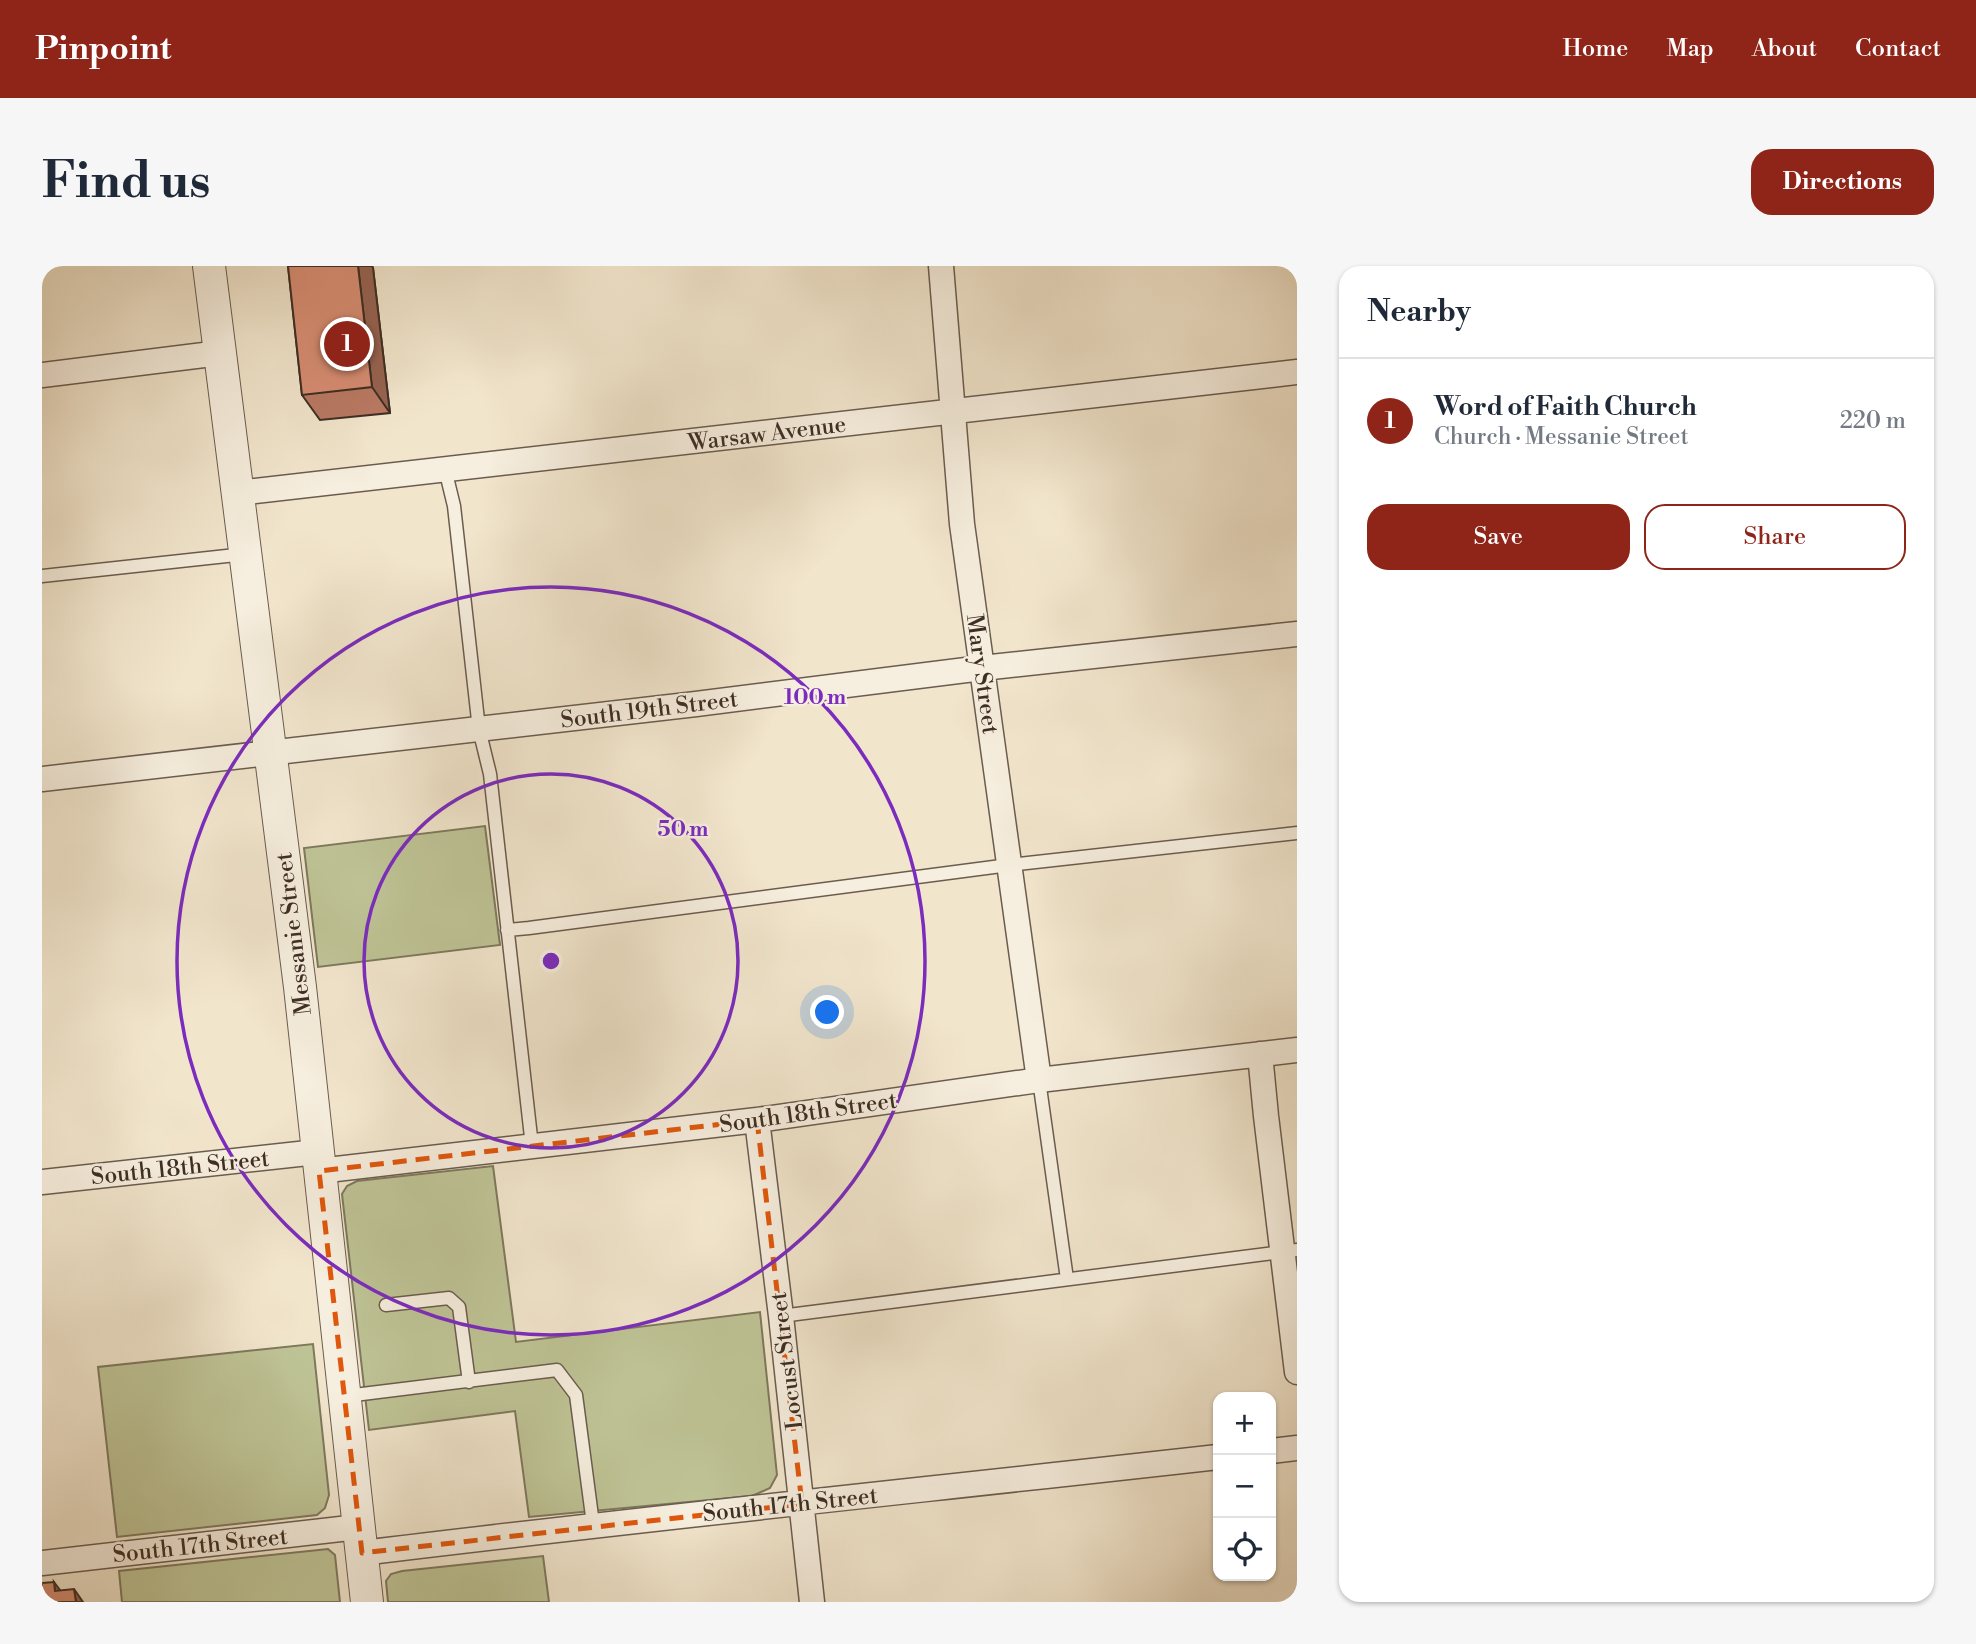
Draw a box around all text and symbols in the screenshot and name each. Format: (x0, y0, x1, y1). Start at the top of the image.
text: Pinpoint (35, 29, 172, 70)
text: Home (1563, 34, 1628, 64)
text: Map (1666, 34, 1714, 64)
text: About (1752, 34, 1817, 64)
text: Contact (1855, 34, 1941, 64)
button: Directions (1751, 149, 1934, 215)
text: Find us (42, 152, 211, 213)
text: Nearby (1367, 293, 1471, 331)
pin: 1 (324, 318, 370, 370)
text: Word of Faith Church (1434, 391, 1697, 423)
text: 1 (1384, 407, 1396, 435)
text: 220 m (1840, 407, 1906, 435)
street label: Warsaw Avenue (686, 410, 848, 458)
text: Church · Messanie Street (1434, 423, 1689, 451)
button: Save (1367, 504, 1630, 570)
button: Share (1644, 504, 1906, 570)
street label: Mary Street (960, 612, 1004, 736)
street label: South 19th Street (559, 685, 739, 735)
text: 100 m (784, 685, 846, 711)
text: 50 m (658, 817, 708, 843)
street label: Messanie Street (270, 851, 318, 1017)
centre of rings (539, 949, 563, 973)
your location (810, 995, 844, 1029)
street label: South 18th Street (718, 1087, 899, 1139)
street label: South 18th Street (90, 1145, 271, 1191)
street label: Locust Street (765, 1290, 809, 1431)
map controls (1213, 1392, 1276, 1581)
button: + (1213, 1392, 1276, 1455)
button: − (1213, 1455, 1276, 1518)
street label: South 17th Street (701, 1482, 879, 1528)
button: locate (1213, 1518, 1276, 1581)
street label: South 17th Street (111, 1523, 289, 1569)

